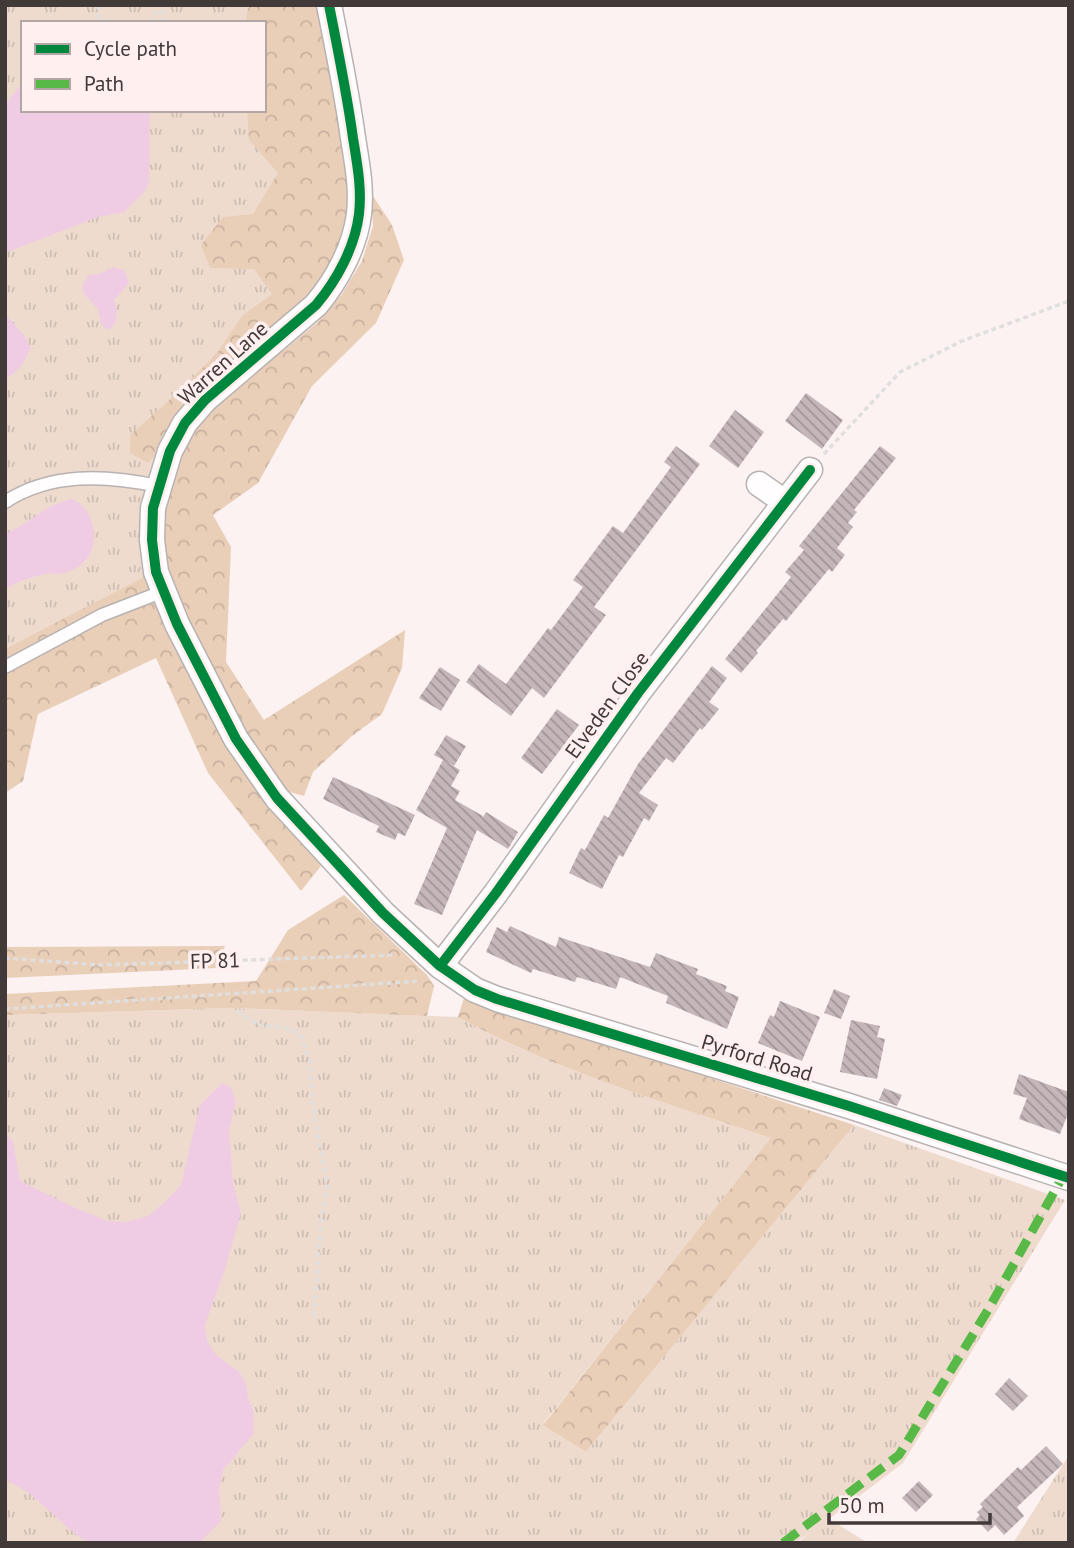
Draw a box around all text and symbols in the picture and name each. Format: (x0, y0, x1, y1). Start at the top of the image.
legend (21, 21, 266, 112)
text: Cycle path (84, 35, 177, 62)
text: Path (84, 70, 124, 97)
street label: Warren Lane (172, 315, 273, 410)
street label: Elveden Close (559, 646, 655, 764)
street label: FP 81 (189, 946, 241, 975)
street label: Pyrford Road (698, 1028, 816, 1087)
scale bar (829, 1482, 990, 1526)
text: 50 m (839, 1492, 885, 1519)

